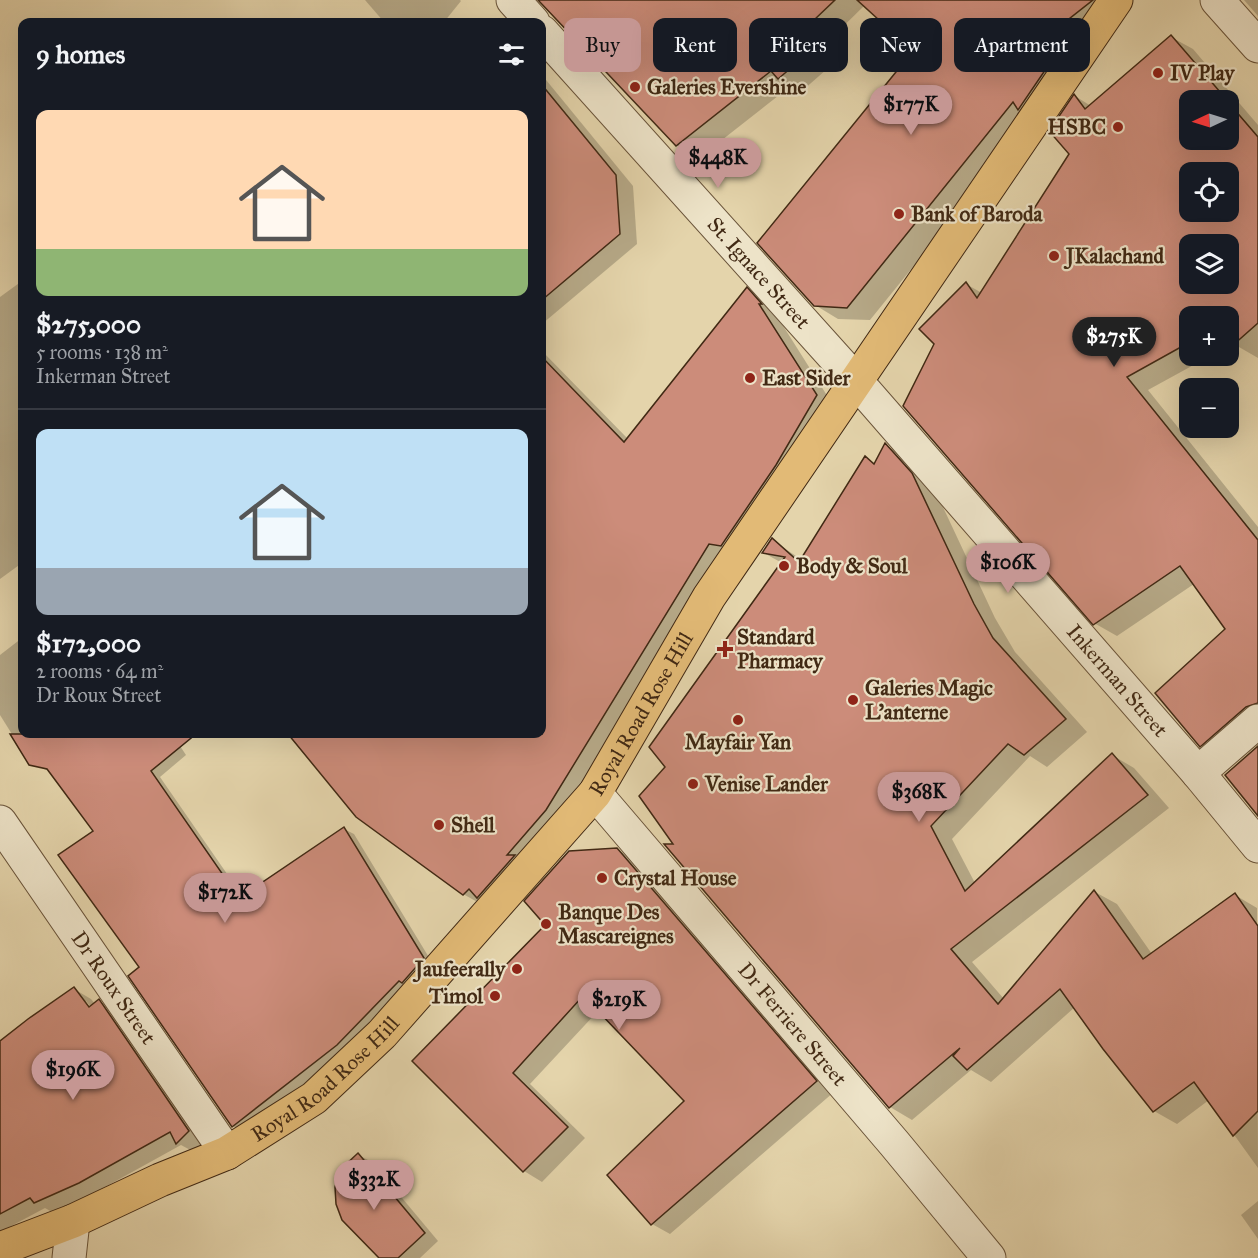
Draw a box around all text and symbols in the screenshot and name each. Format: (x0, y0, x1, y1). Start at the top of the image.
chip: Buy (564, 18, 641, 72)
chip: Rent (653, 18, 737, 72)
chip: Filters (749, 18, 848, 72)
chip: New (860, 18, 942, 72)
chip: Apartment (954, 18, 1090, 72)
text: 9 homes (36, 38, 125, 70)
icon: filters (495, 38, 528, 71)
place label: IV Play (1170, 60, 1235, 86)
marker: IV Play (1151, 66, 1165, 80)
place label: Galeries Evershine (647, 74, 807, 100)
marker: Galeries Evershine (628, 80, 642, 94)
pin: $177K (869, 85, 953, 136)
north arrow (1179, 90, 1239, 150)
map controls (1179, 90, 1239, 438)
text: $177K (883, 92, 939, 116)
place label: HSBC (1048, 114, 1106, 140)
marker: HSBC (1111, 120, 1125, 134)
pin: $448K (676, 138, 760, 189)
text: $448K (688, 145, 748, 169)
icon: home (228, 149, 336, 257)
button: locate (1179, 162, 1239, 222)
place label: Bank of Baroda (911, 201, 1043, 227)
marker: Bank of Baroda (892, 207, 906, 221)
street label: St. Ignace Street (702, 212, 816, 335)
button: layers (1179, 234, 1239, 294)
place label: JKalachand (1063, 243, 1165, 270)
marker: JKalachand (1047, 249, 1061, 263)
button: + (1179, 306, 1239, 366)
text: $275,000 (36, 308, 141, 340)
pin: $275K (1072, 317, 1156, 368)
text: $275K (1086, 324, 1142, 348)
text: 5 rooms · 138 m² (36, 340, 168, 364)
text: Inkerman Street (36, 364, 170, 388)
place label: East Sider (762, 365, 852, 391)
marker: East Sider (743, 371, 757, 385)
button: − (1179, 378, 1239, 438)
icon: home (228, 468, 336, 576)
pin: $106K (966, 543, 1050, 594)
text: $106K (980, 550, 1036, 574)
place label: Body & Soul (796, 553, 909, 579)
marker: Body & Soul (777, 559, 791, 573)
street label: Inkerman Street (1061, 619, 1174, 743)
place label: Standard Pharmacy (737, 624, 824, 674)
text: $172,000 (36, 627, 141, 659)
street label: Royal Road Rose Hill (583, 627, 699, 800)
marker: Standard Pharmacy (718, 642, 732, 656)
text: 2 rooms · 64 m² (36, 659, 163, 683)
place label: Galeries Magic L'anterne (865, 675, 993, 725)
text: Dr Roux Street (36, 683, 161, 707)
marker: Galeries Magic L'anterne (846, 693, 860, 707)
marker: Mayfair Yan (731, 713, 745, 727)
place label: Mayfair Yan (685, 729, 792, 755)
place label: Venise Lander (704, 771, 829, 797)
pin: $368K (877, 772, 961, 823)
marker: Venise Lander (686, 777, 700, 791)
text: $368K (891, 779, 947, 803)
place label: Shell (451, 812, 496, 838)
marker: Shell (432, 818, 446, 832)
place label: Crystal House (614, 865, 737, 891)
marker: Crystal House (595, 871, 609, 885)
pin: $172K (183, 873, 267, 924)
text: $172K (198, 880, 252, 904)
place label: Banque Des Mascareignes (558, 899, 674, 949)
marker: Banque Des Mascareignes (539, 917, 553, 931)
street label: Dr Roux Street (66, 926, 162, 1050)
place label: Jaufeerally (412, 956, 506, 983)
street label: Dr Ferriere Street (732, 957, 853, 1092)
marker: Jaufeerally (510, 962, 524, 976)
pin: $219K (577, 980, 661, 1031)
place label: Timol (428, 983, 484, 1009)
text: $219K (592, 987, 646, 1011)
marker: Timol (488, 989, 502, 1003)
street label: Royal Road Rose Hill (246, 1010, 405, 1147)
pin: $196K (31, 1050, 115, 1101)
text: $196K (46, 1057, 100, 1081)
pin: $332K (332, 1160, 416, 1211)
text: $332K (348, 1167, 400, 1191)

